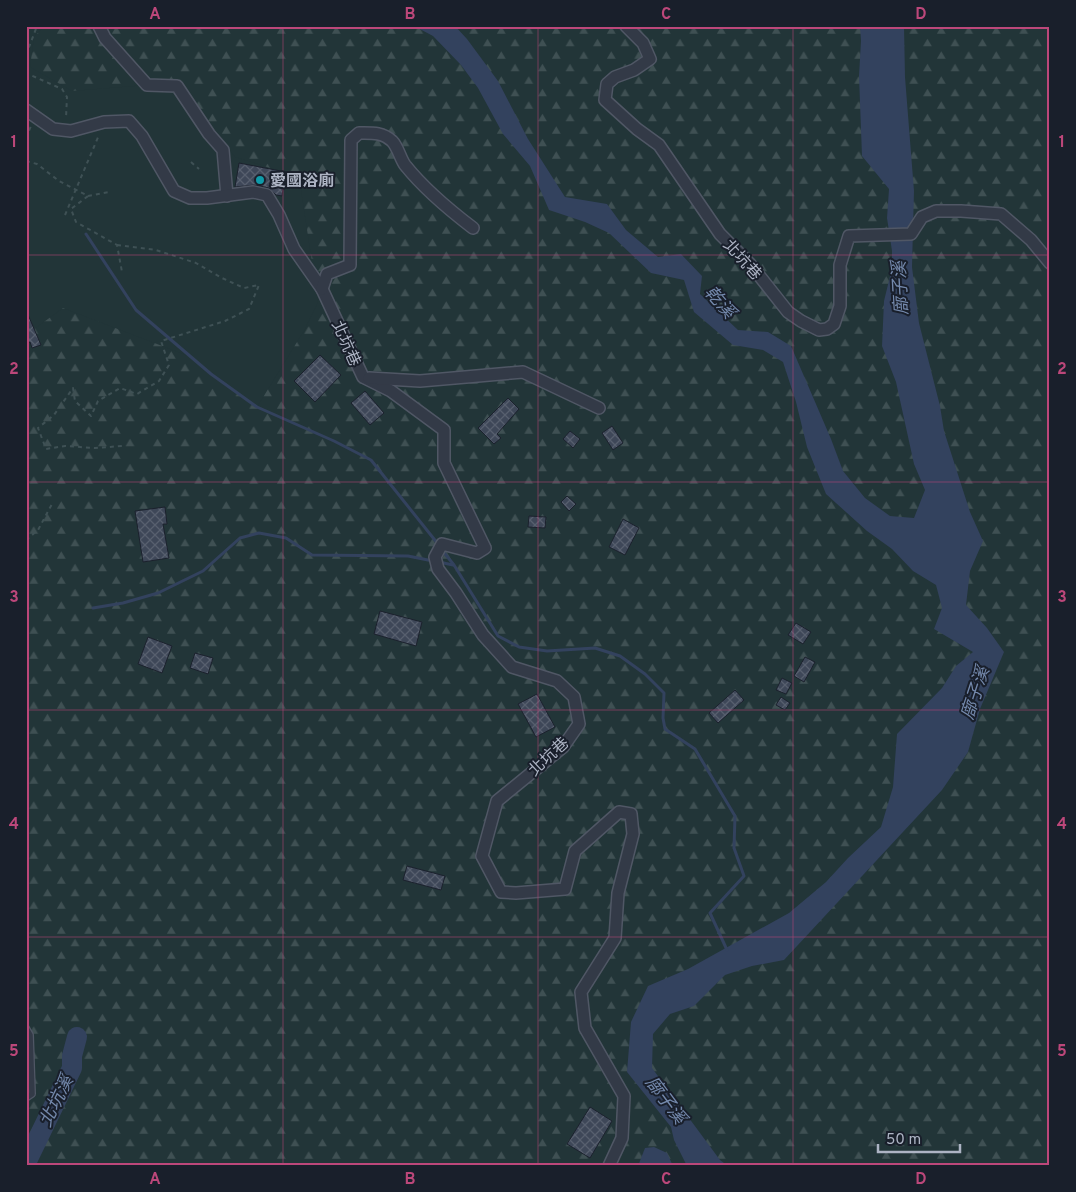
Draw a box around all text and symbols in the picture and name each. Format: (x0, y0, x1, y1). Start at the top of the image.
text: A (149, 5, 161, 25)
text: B (404, 5, 416, 25)
text: C (661, 5, 671, 25)
text: D (915, 5, 927, 25)
text: 1 (11, 133, 17, 153)
text: 1 (1059, 133, 1065, 153)
place label: 愛國浴廁 (270, 171, 334, 192)
marker: 愛國浴廁 (254, 174, 266, 186)
street label: 北坑巷 (718, 236, 765, 285)
water label: 廍子溪 (888, 257, 914, 315)
water label: 乾溪 (698, 282, 741, 326)
street label: 北坑巷 (326, 318, 364, 370)
text: 2 (9, 360, 19, 380)
text: 2 (1057, 360, 1067, 380)
text: 3 (9, 588, 19, 608)
text: 3 (1057, 588, 1067, 608)
water label: 廍子溪 (957, 661, 997, 723)
street label: 北坑巷 (525, 734, 574, 781)
text: 4 (9, 815, 19, 835)
text: 4 (1057, 815, 1067, 835)
text: 5 (9, 1042, 19, 1062)
text: 5 (1057, 1042, 1067, 1062)
water label: 北坑溪 (35, 1070, 81, 1131)
water label: 廍子溪 (639, 1072, 692, 1132)
scale bar (878, 1122, 961, 1154)
text: 50 m (886, 1131, 921, 1150)
text: A (149, 1170, 161, 1190)
text: B (404, 1170, 416, 1190)
text: C (661, 1170, 671, 1190)
text: D (915, 1170, 927, 1190)

